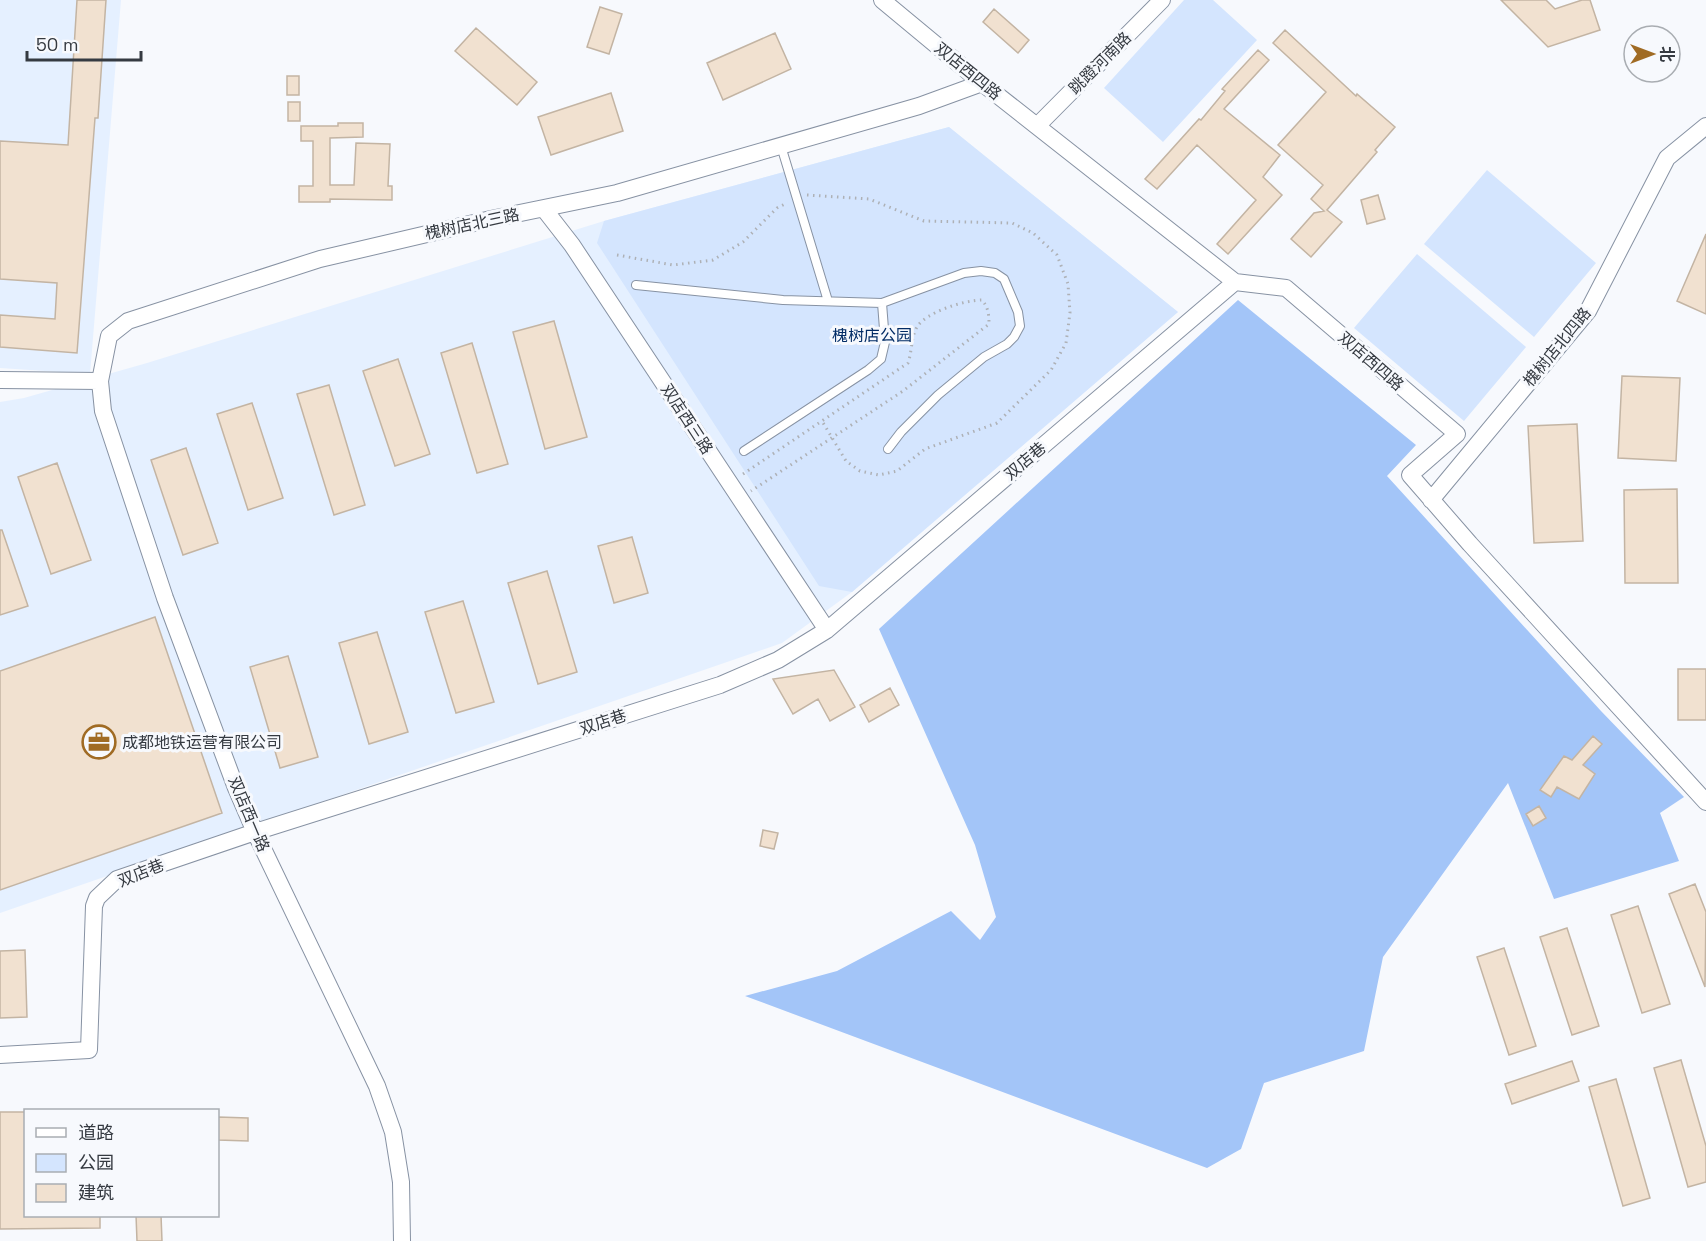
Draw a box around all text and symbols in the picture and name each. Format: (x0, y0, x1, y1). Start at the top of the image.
scale bar (27, 24, 141, 62)
north arrow (1622, 24, 1682, 84)
street label: 跳蹬河南路 (1064, 27, 1136, 99)
text: 50 m (36, 33, 78, 56)
street label: 双店西四路 (930, 38, 1006, 104)
text: 北 (1656, 46, 1677, 62)
street label: 槐树店北三路 (423, 204, 521, 244)
street label: 槐树店北四路 (1519, 303, 1595, 391)
park label: 槐树店公园 (832, 325, 912, 346)
street label: 双店西四路 (1334, 327, 1408, 395)
street label: 双店西三路 (656, 380, 718, 458)
street label: 双店巷 (1000, 438, 1050, 484)
street label: 双店巷 (577, 705, 629, 739)
office icon: 成都地铁运营有限公司 (81, 724, 117, 760)
place label: 成都地铁运营有限公司 (122, 732, 282, 753)
street label: 双店西一路 (224, 773, 274, 855)
street label: 双店巷 (115, 854, 167, 892)
legend (24, 1109, 219, 1217)
text: 道路 (78, 1121, 114, 1144)
text: 公园 (78, 1151, 114, 1174)
text: 建筑 (78, 1181, 114, 1204)

